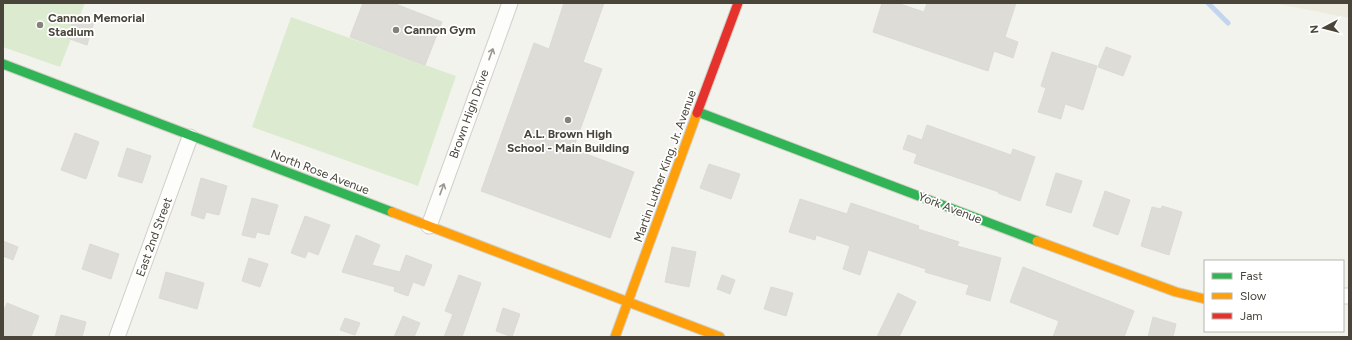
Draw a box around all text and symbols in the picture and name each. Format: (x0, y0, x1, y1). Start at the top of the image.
north arrow (1304, 8, 1344, 48)
place label: Cannon Memorial Stadium (48, 11, 145, 39)
marker: Cannon Memorial Stadium (35, 20, 45, 30)
place label: Cannon Gym (404, 23, 476, 37)
text: N (1308, 24, 1322, 34)
marker: Cannon Gym (391, 25, 401, 35)
one-way arrow (488, 48, 496, 60)
street label: Brown High Drive (446, 67, 492, 160)
street label: Martin Luther King, Jr. Avenue (631, 88, 699, 244)
marker: A.L. Brown High School - Main Building (563, 115, 573, 125)
place label: A.L. Brown High School - Main Building (507, 127, 629, 155)
street label: North Rose Avenue (269, 147, 372, 197)
one-way arrow (438, 184, 446, 196)
street label: York Avenue (916, 189, 984, 227)
street label: East 2nd Street (133, 195, 175, 279)
legend (1204, 260, 1344, 332)
text: Fast (1240, 269, 1263, 283)
text: Slow (1240, 289, 1267, 303)
text: Jam (1240, 309, 1263, 323)

